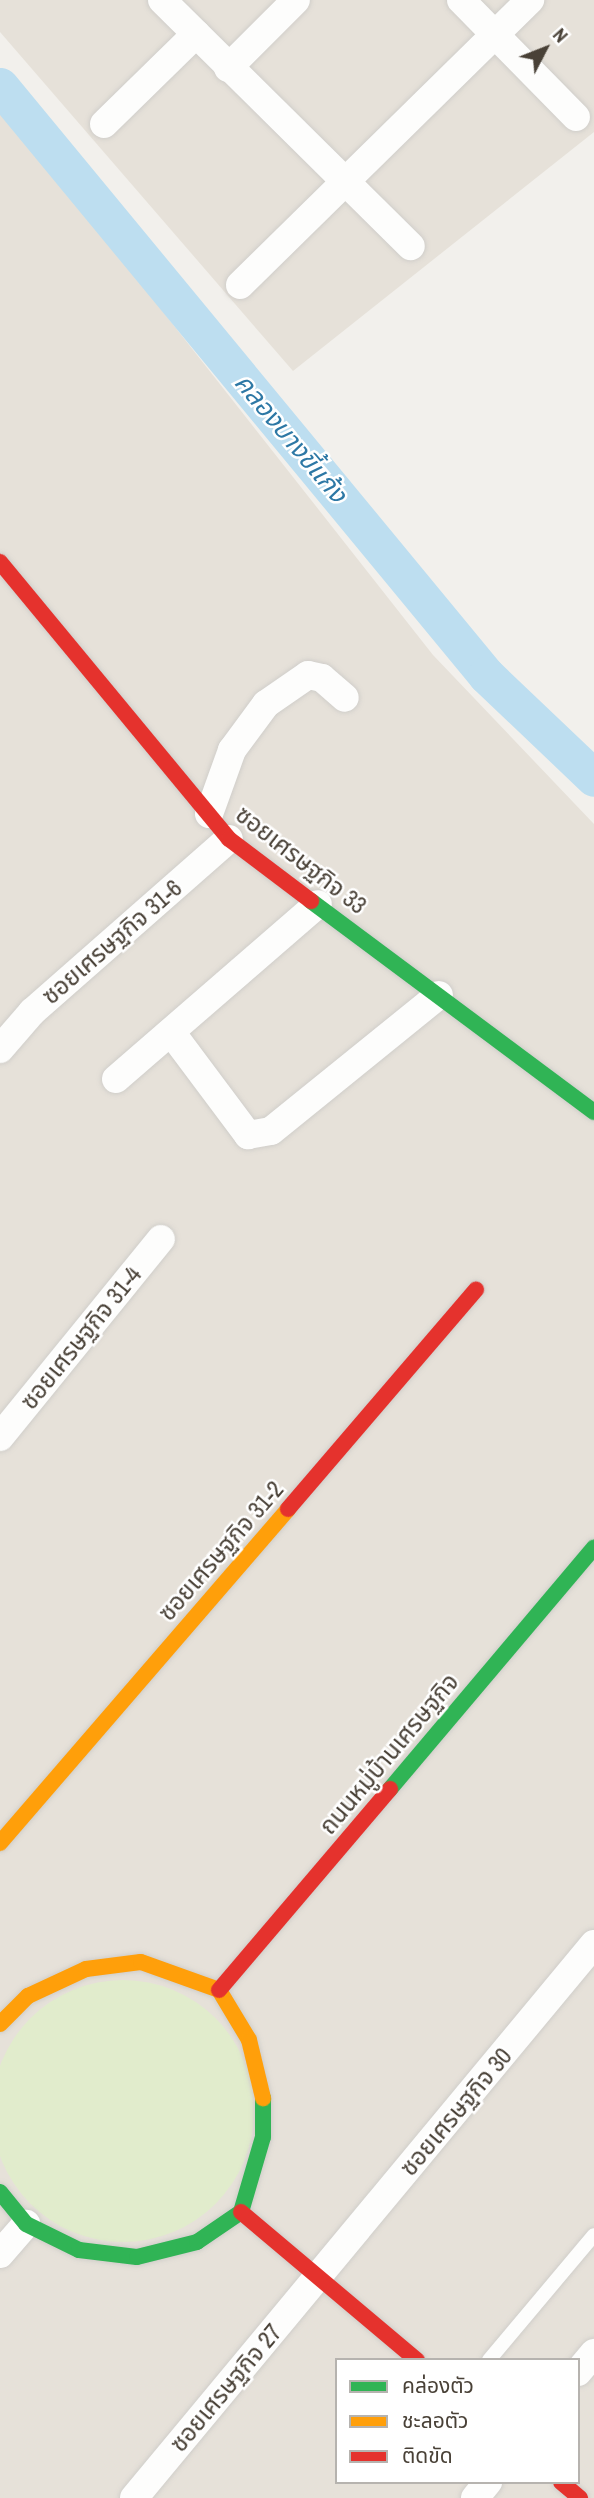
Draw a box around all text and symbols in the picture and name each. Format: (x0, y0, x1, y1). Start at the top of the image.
north arrow (510, 14, 580, 84)
text: N (547, 22, 574, 48)
water label: คลองบางขี้แก้ง (228, 367, 354, 509)
street label: ซอยเศรษฐกิจ 33 (230, 800, 372, 920)
street label: ซอยเศรษฐกิจ 31-6 (36, 874, 188, 1010)
street label: ซอยเศรษฐกิจ 31-4 (15, 1261, 147, 1415)
street label: ซอยเศรษฐกิจ 31-2 (153, 1475, 289, 1627)
street label: ถนนหมู่บ้านเศรษฐกิจ (313, 1668, 465, 1840)
street label: ซอยเศรษฐกิจ 30 (394, 2042, 518, 2182)
street label: ซอยเศรษฐกิจ 27 (164, 2318, 288, 2458)
legend (335, 2358, 580, 2484)
text: คล่องตัว (402, 2371, 474, 2400)
text: ชะลอตัว (402, 2406, 468, 2435)
text: ติดขัด (402, 2441, 453, 2470)

